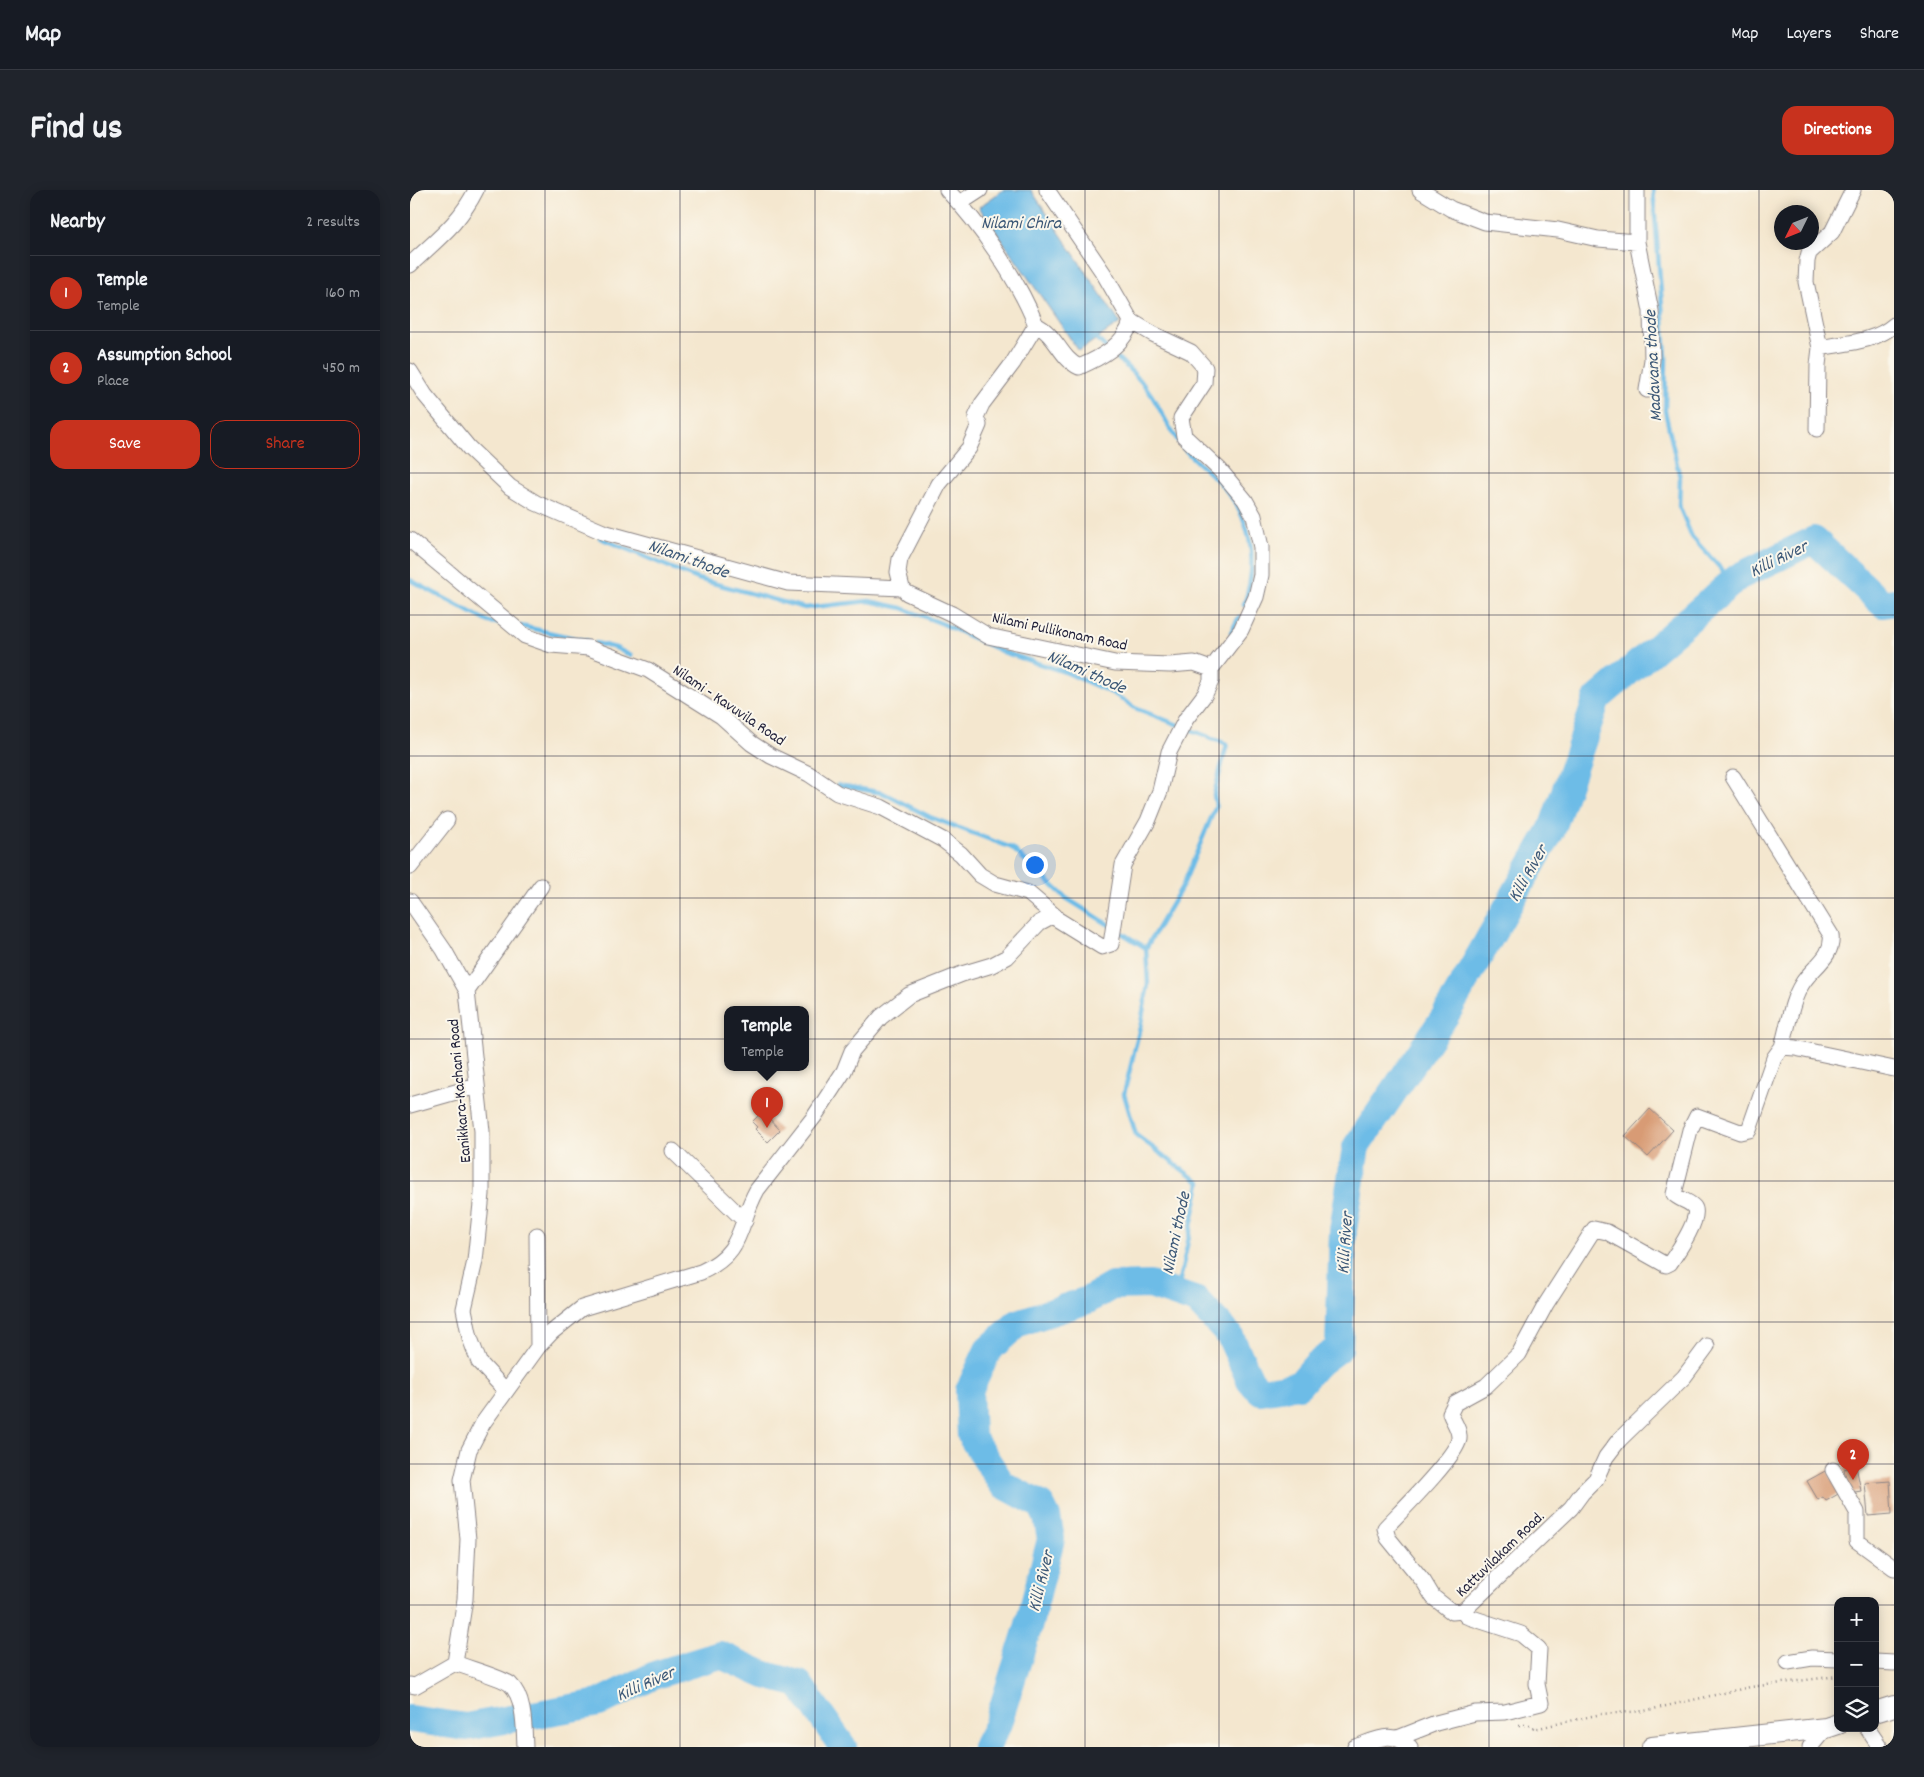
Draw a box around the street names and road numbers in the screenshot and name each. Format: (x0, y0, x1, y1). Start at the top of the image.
street label: Nilami Pullikonam Road (990, 607, 1129, 658)
street label: Nilami - Kavuvila Road (668, 660, 790, 752)
street label: Eanikkara-Kachani Road (443, 1018, 478, 1164)
street label: Kattuvilakam Road. (1451, 1506, 1550, 1603)

